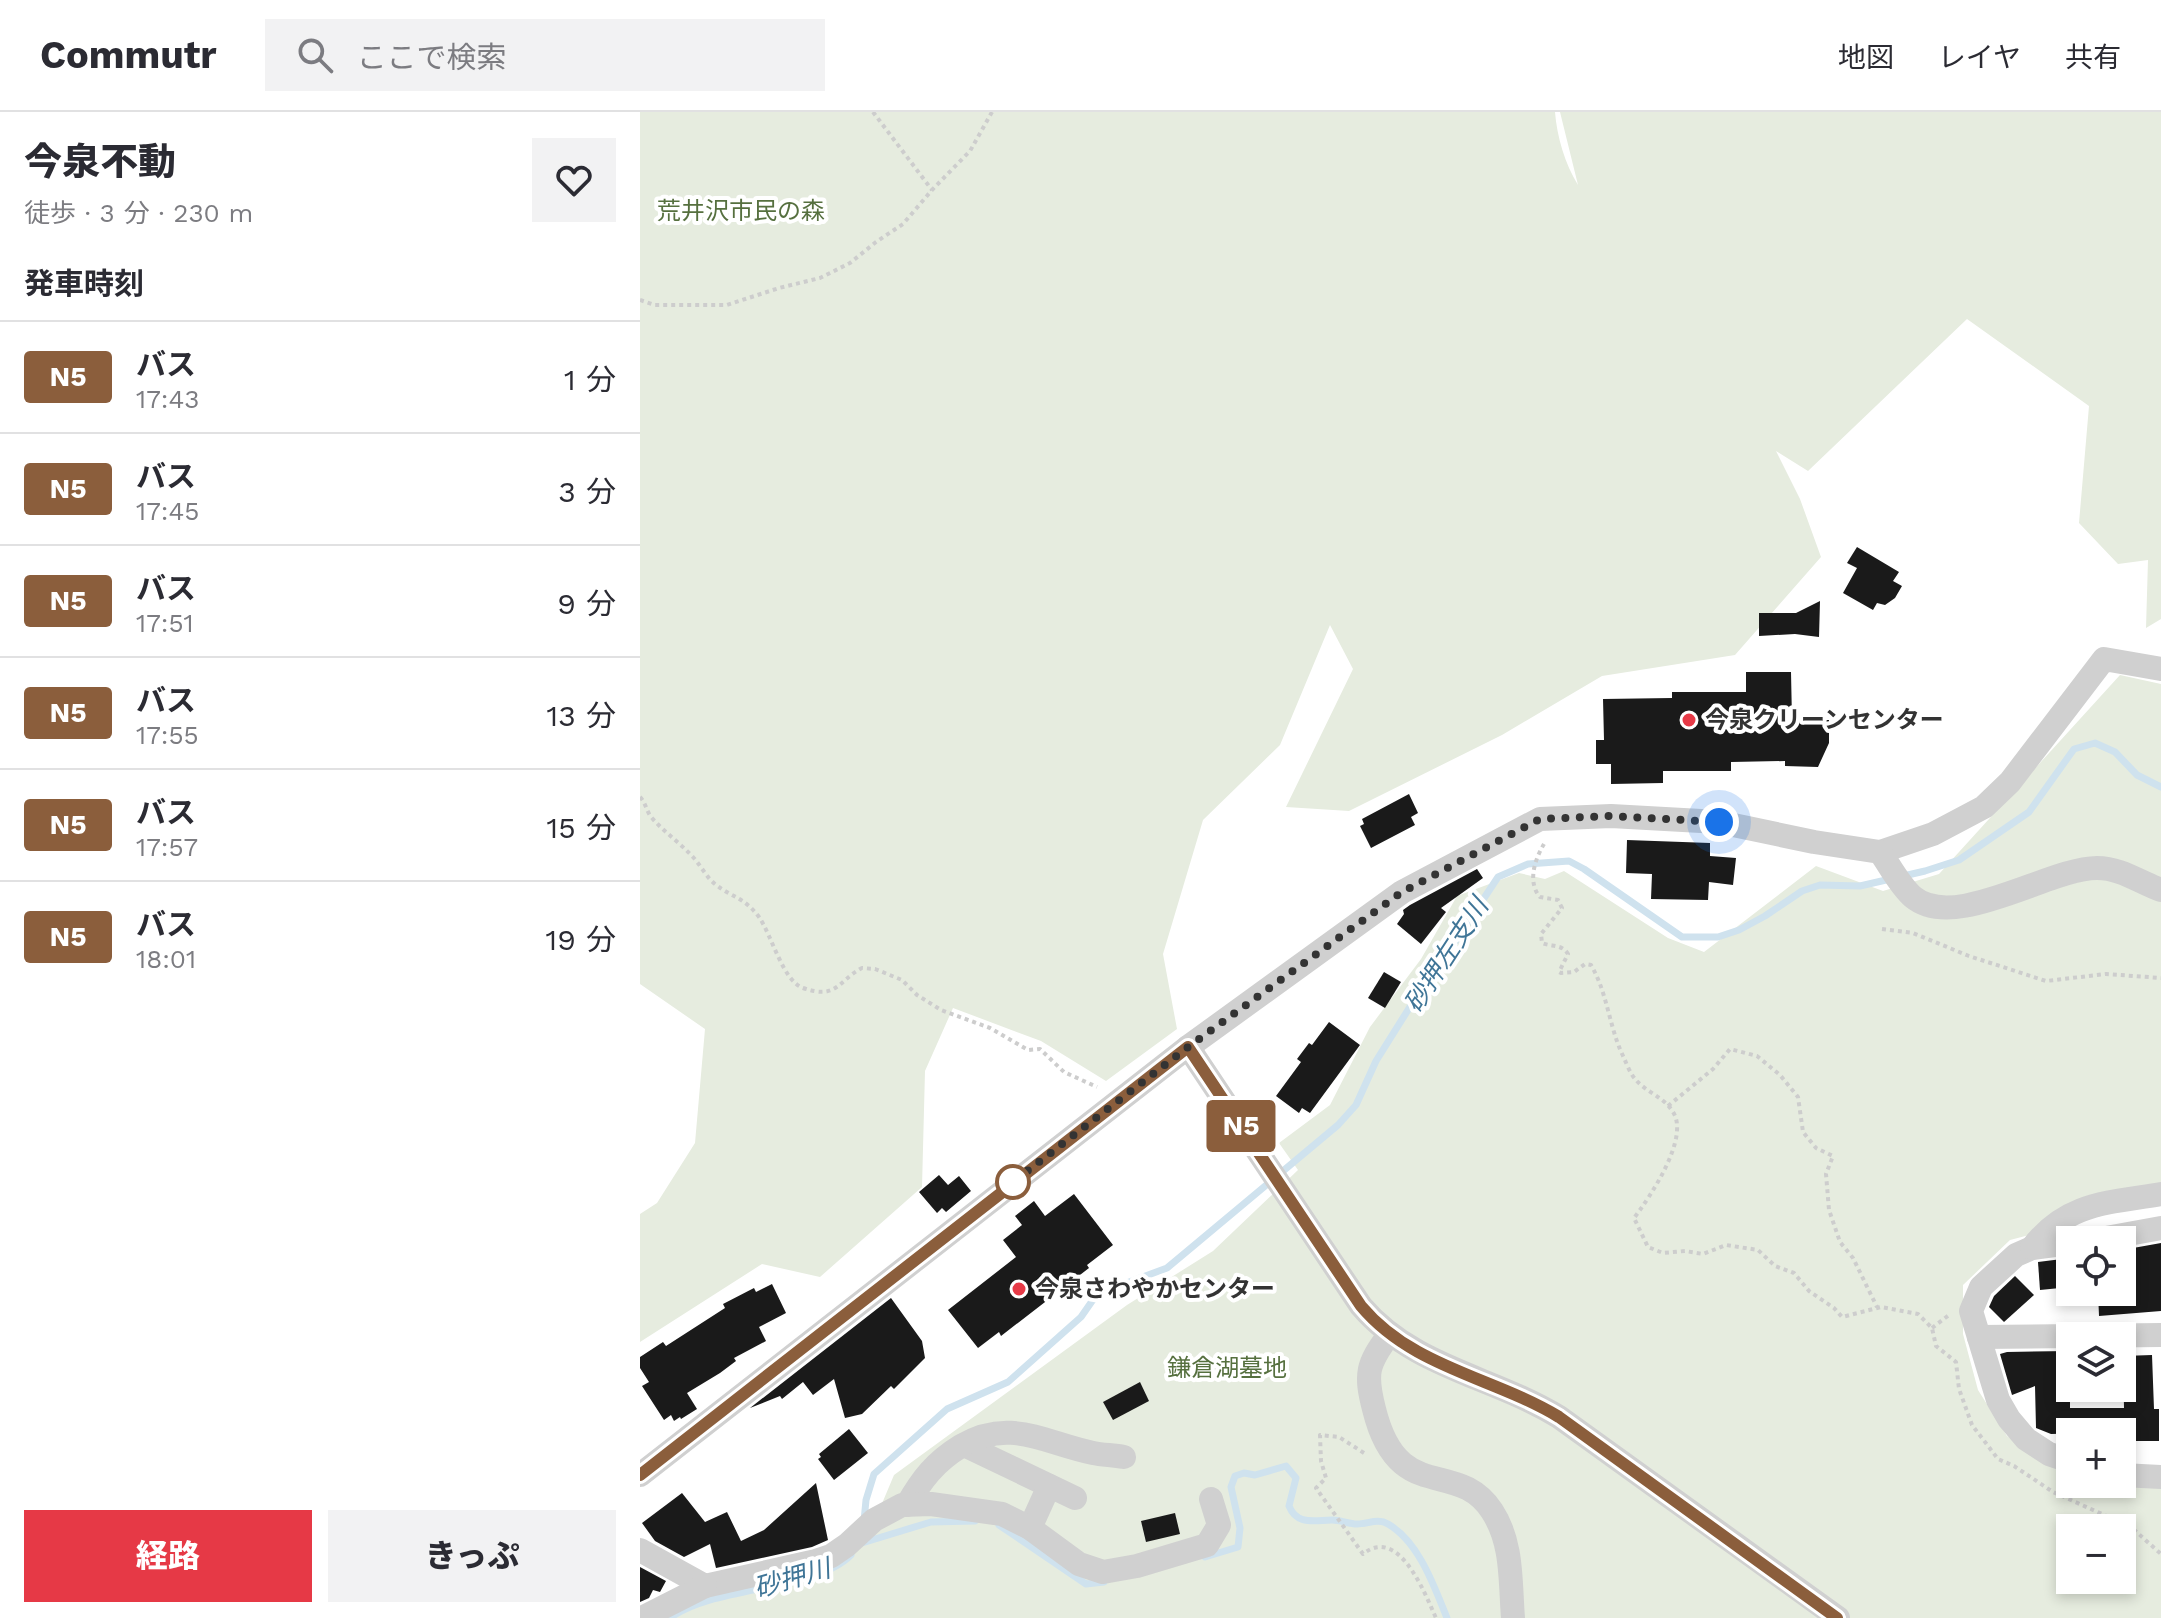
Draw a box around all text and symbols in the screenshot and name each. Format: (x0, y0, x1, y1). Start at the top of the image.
search box (265, 19, 825, 91)
text: Commutr (40, 33, 217, 77)
icon: search (293, 33, 337, 77)
text: ここで検索 (357, 40, 507, 75)
text: 地図 (1838, 41, 1894, 74)
text: レイヤ (1938, 41, 2021, 74)
text: 共有 (2065, 41, 2121, 74)
button: heart (532, 138, 616, 222)
text: 今泉不動 (24, 140, 176, 184)
park label: 荒井沢市民の森 (657, 197, 825, 225)
text: 徒歩 · 3 分 · 230 m (24, 198, 253, 228)
text: 発車時刻 (24, 266, 144, 301)
text: バス (136, 347, 196, 382)
text: N5 (49, 360, 87, 393)
text: 1 分 (564, 362, 616, 397)
text: 17:43 (136, 384, 199, 414)
text: バス (136, 459, 196, 494)
text: N5 (49, 472, 87, 505)
text: 3 分 (558, 474, 616, 509)
text: 17:45 (136, 496, 199, 526)
text: バス (136, 571, 196, 606)
text: N5 (49, 584, 87, 617)
text: 9 分 (557, 586, 616, 621)
text: 17:51 (136, 608, 194, 638)
text: バス (136, 683, 196, 718)
text: N5 (49, 696, 87, 729)
text: 13 分 (547, 698, 616, 733)
place label: 今泉クリーンセンター (1705, 706, 1944, 734)
marker: 今泉クリーンセンター (1680, 711, 1698, 729)
text: 17:55 (136, 720, 199, 750)
text: バス (136, 795, 196, 830)
your location (1699, 802, 1739, 842)
text: N5 (49, 808, 87, 841)
text: 15 分 (547, 810, 616, 845)
text: 17:57 (136, 832, 198, 862)
water label: 砂押左支川 (1398, 890, 1496, 1018)
text: バス (136, 907, 196, 942)
text: N5 (49, 920, 87, 953)
text: 19 分 (546, 922, 616, 957)
text: 18:01 (136, 944, 196, 974)
line badge: N5 (1205, 1100, 1277, 1152)
text: N5 (1222, 1109, 1260, 1142)
unlabelled marker (996, 1165, 1030, 1199)
map controls (2056, 1226, 2136, 1594)
button: locate (2056, 1226, 2136, 1306)
place label: 今泉さわやかセンター (1035, 1275, 1275, 1303)
marker: 今泉さわやかセンター (1010, 1280, 1028, 1298)
button: layers (2056, 1322, 2136, 1402)
park label: 鎌倉湖墓地 (1167, 1354, 1287, 1382)
button: + (2056, 1418, 2136, 1498)
button: 経路 (24, 1510, 312, 1602)
button: きっぷ (328, 1510, 616, 1602)
button: − (2056, 1514, 2136, 1594)
water label: 砂押川 (750, 1552, 837, 1603)

